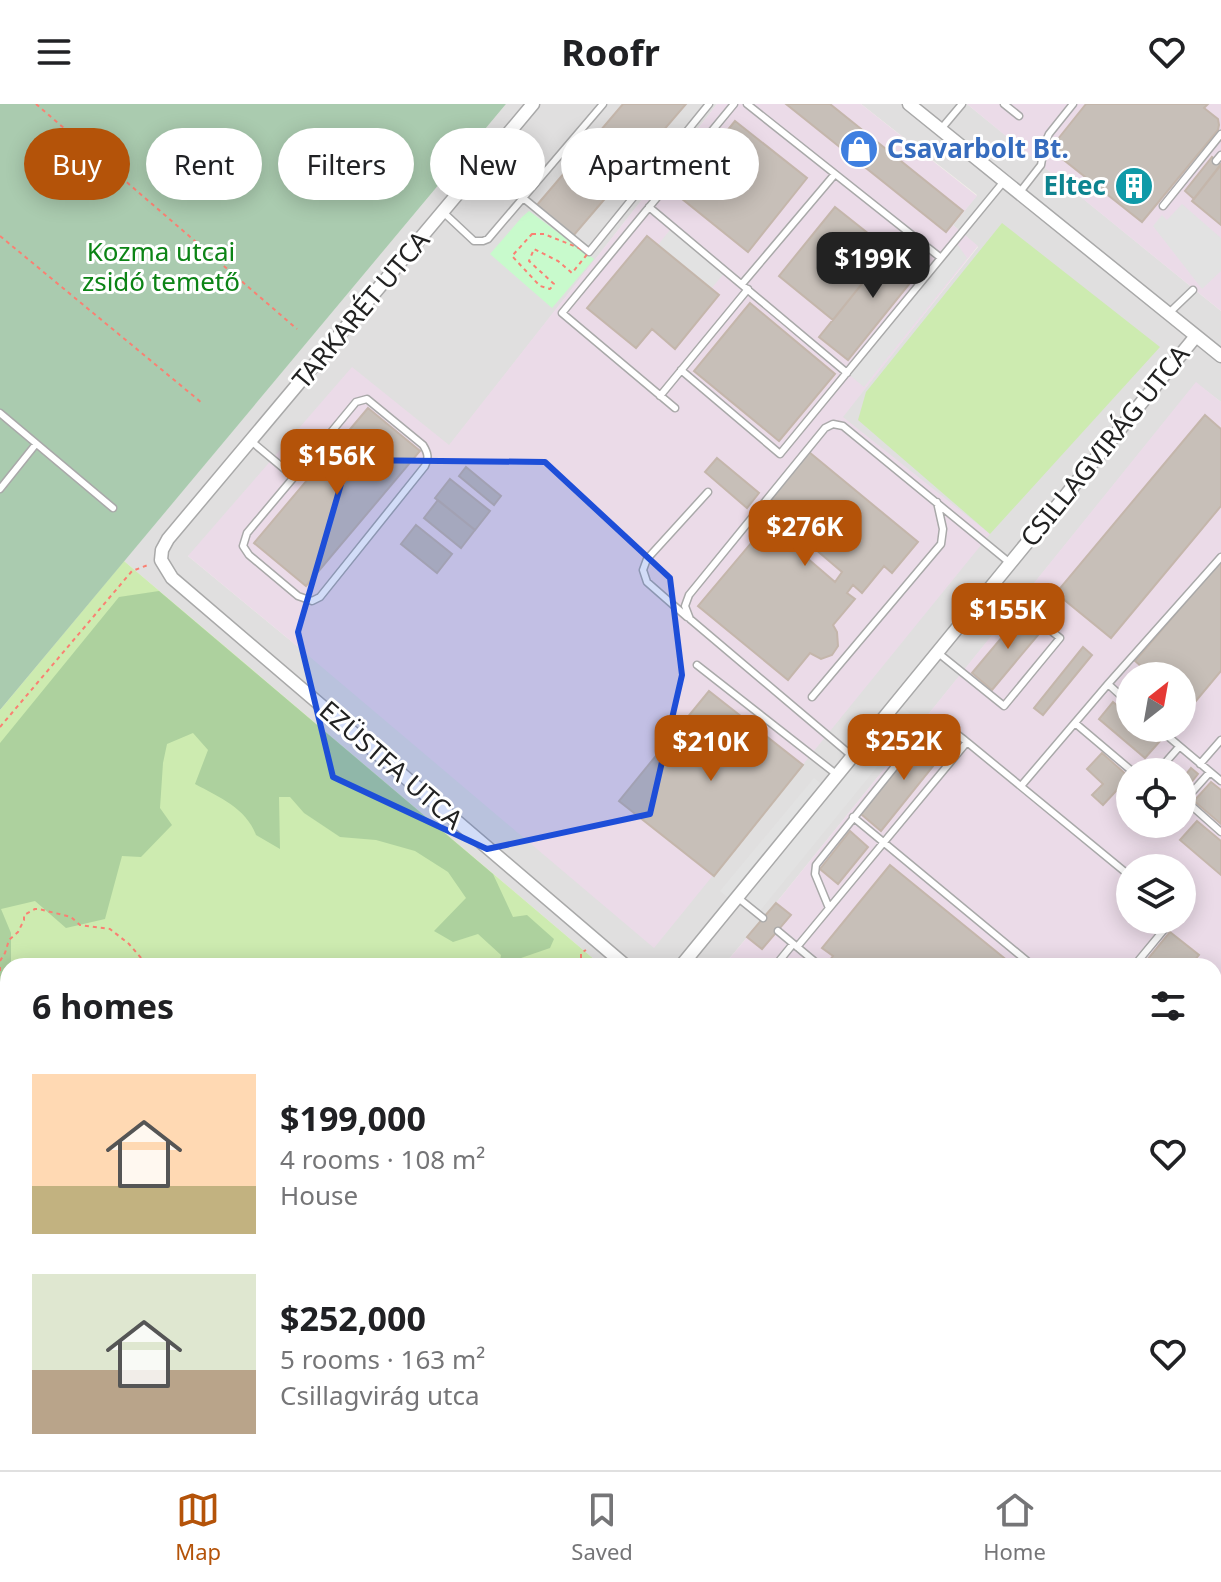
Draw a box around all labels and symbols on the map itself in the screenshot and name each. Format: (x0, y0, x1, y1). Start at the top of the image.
shop icon: Csavarbolt Bt. (838, 128, 880, 170)
place label: Csavarbolt Bt. (887, 130, 1069, 166)
building icon: Eltec (1113, 165, 1155, 207)
place label: Eltec (1043, 167, 1106, 203)
street label: TARKARÉT UTCA (283, 222, 437, 396)
pin: $199K (817, 232, 929, 300)
park label: Kozma utcai zsidó temető (82, 233, 240, 299)
street label: CSILLAGVIRÁG UTCA (1012, 337, 1197, 554)
pin: $156K (281, 429, 393, 497)
pin: $276K (749, 500, 861, 568)
pin: $155K (952, 583, 1064, 651)
north arrow (1116, 662, 1196, 742)
street label: EZÜSTFA UTCA (312, 692, 471, 837)
pin: $252K (848, 714, 960, 782)
pin: $210K (655, 715, 767, 783)

